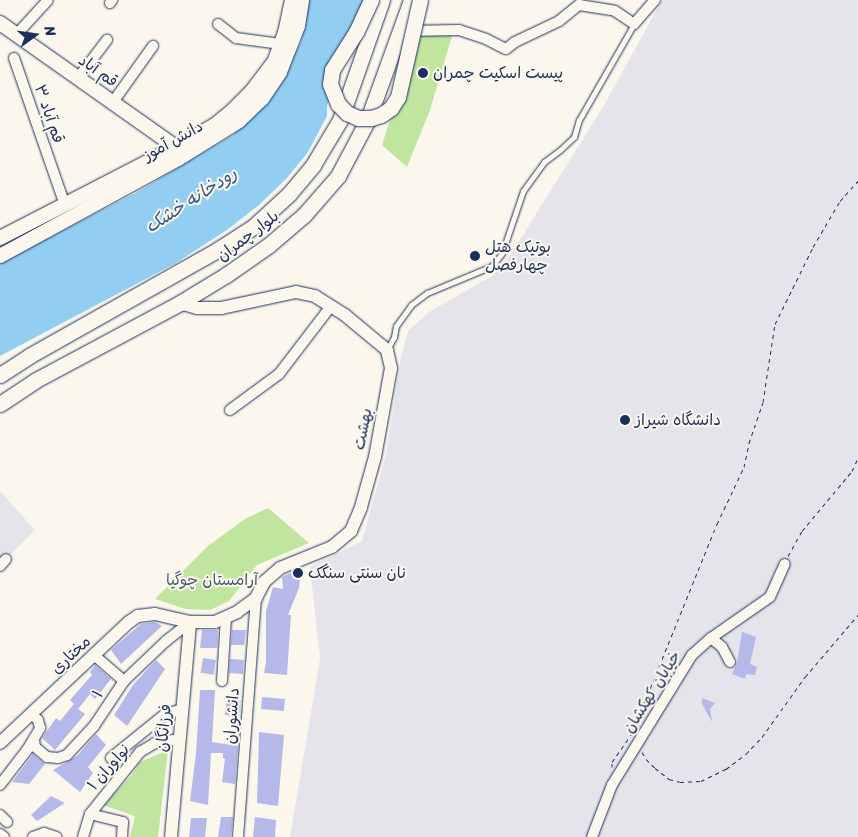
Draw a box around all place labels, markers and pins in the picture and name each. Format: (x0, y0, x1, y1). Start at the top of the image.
place label: پیست اسکیت چمران (433, 63, 563, 83)
marker: پیست اسکیت چمران (417, 67, 429, 79)
place label: بوتیک هتل چهارفصل (485, 237, 551, 275)
marker: بوتیک هتل چهارفصل (469, 250, 481, 262)
place label: دانشگاه شیراز (635, 410, 721, 430)
marker: دانشگاه شیراز (619, 414, 631, 426)
place label: نان سنتی سنگک (308, 563, 406, 583)
marker: نان سنتی سنگک (292, 567, 304, 579)

